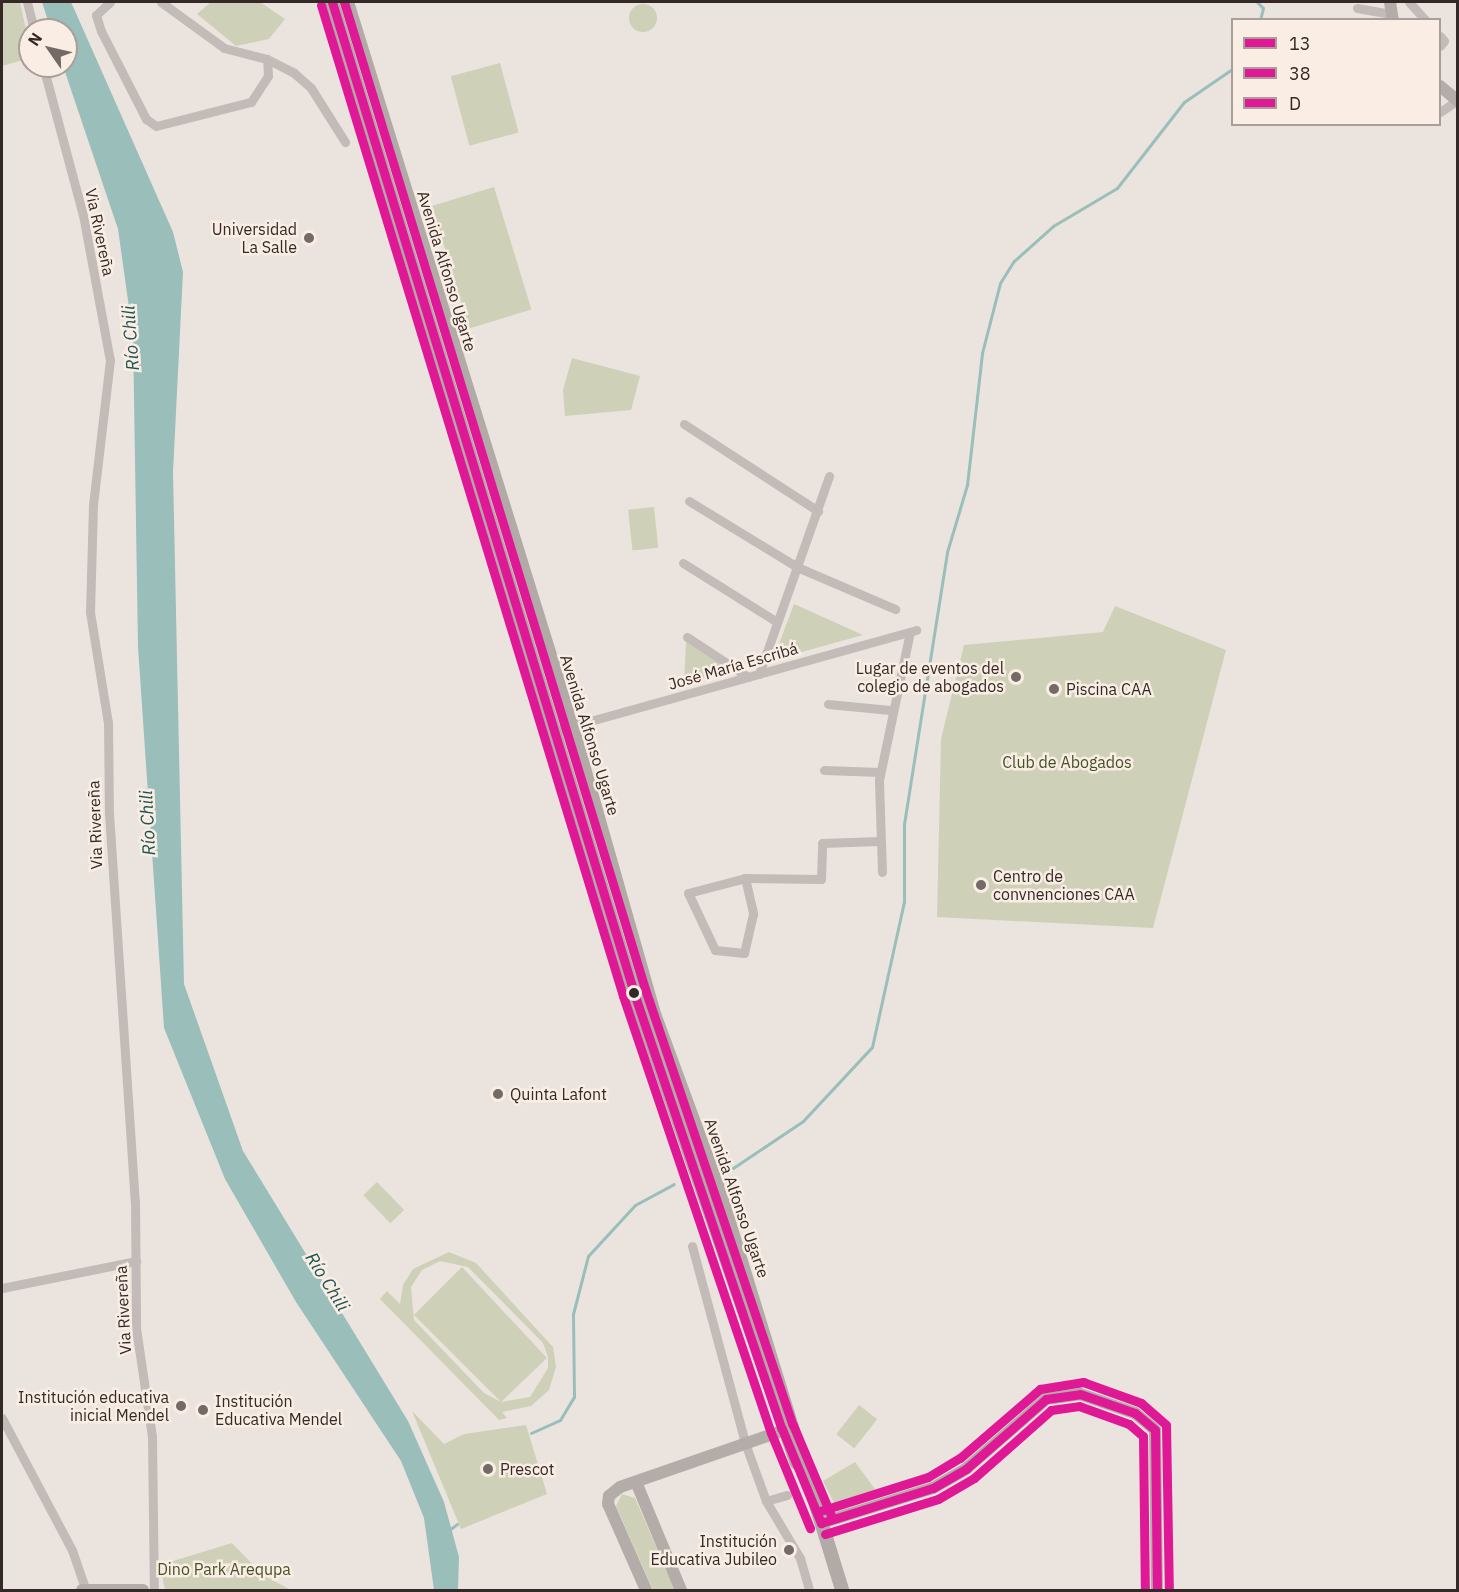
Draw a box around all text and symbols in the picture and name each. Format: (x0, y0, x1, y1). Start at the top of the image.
north arrow (18, 18, 78, 78)
legend (1231, 18, 1441, 126)
text: N (23, 29, 46, 49)
text: 13 (1289, 32, 1311, 55)
text: 38 (1289, 62, 1311, 85)
text: D (1289, 92, 1301, 115)
street label: Via Rivereña (81, 186, 119, 278)
street label: Avenida Alfonso Ugarte (413, 188, 481, 354)
place label: Universidad La Salle (212, 219, 297, 257)
marker: Universidad La Salle (302, 231, 316, 245)
water label: Río Chili (118, 305, 144, 371)
street label: José María Escribá (666, 638, 800, 694)
street label: Avenida Alfonso Ugarte (556, 652, 624, 818)
place label: Lugar de eventos del colegio de abogados (856, 658, 1004, 696)
marker: Lugar de eventos del colegio de abogados (1009, 670, 1023, 684)
place label: Piscina CAA (1066, 679, 1152, 699)
marker: Piscina CAA (1047, 682, 1061, 696)
park label: Club de Abogados (1002, 752, 1132, 772)
street label: Via Rivereña (84, 780, 106, 870)
water label: Río Chili (136, 790, 160, 856)
place label: Centro de convnenciones CAA (993, 866, 1135, 904)
marker: Centro de convnenciones CAA (974, 878, 988, 892)
unlabelled marker (628, 987, 640, 999)
place label: Quinta Lafont (510, 1084, 607, 1104)
marker: Quinta Lafont (491, 1087, 505, 1101)
street label: Avenida Alfonso Ugarte (701, 1116, 773, 1280)
water label: Río Chili (301, 1249, 353, 1315)
street label: Via Rivereña (111, 1265, 135, 1355)
place label: Institución educativa inicial Mendel (18, 1387, 169, 1425)
place label: Institución Educativa Mendel (215, 1391, 342, 1429)
marker: Institución educativa inicial Mendel (174, 1399, 188, 1413)
marker: Institución Educativa Mendel (196, 1403, 210, 1417)
place label: Prescot (500, 1459, 554, 1479)
marker: Prescot (481, 1462, 495, 1476)
place label: Institución Educativa Jubileo (651, 1531, 777, 1569)
marker: Institución Educativa Jubileo (782, 1543, 796, 1557)
park label: Dino Park Arequpa (157, 1559, 291, 1579)

